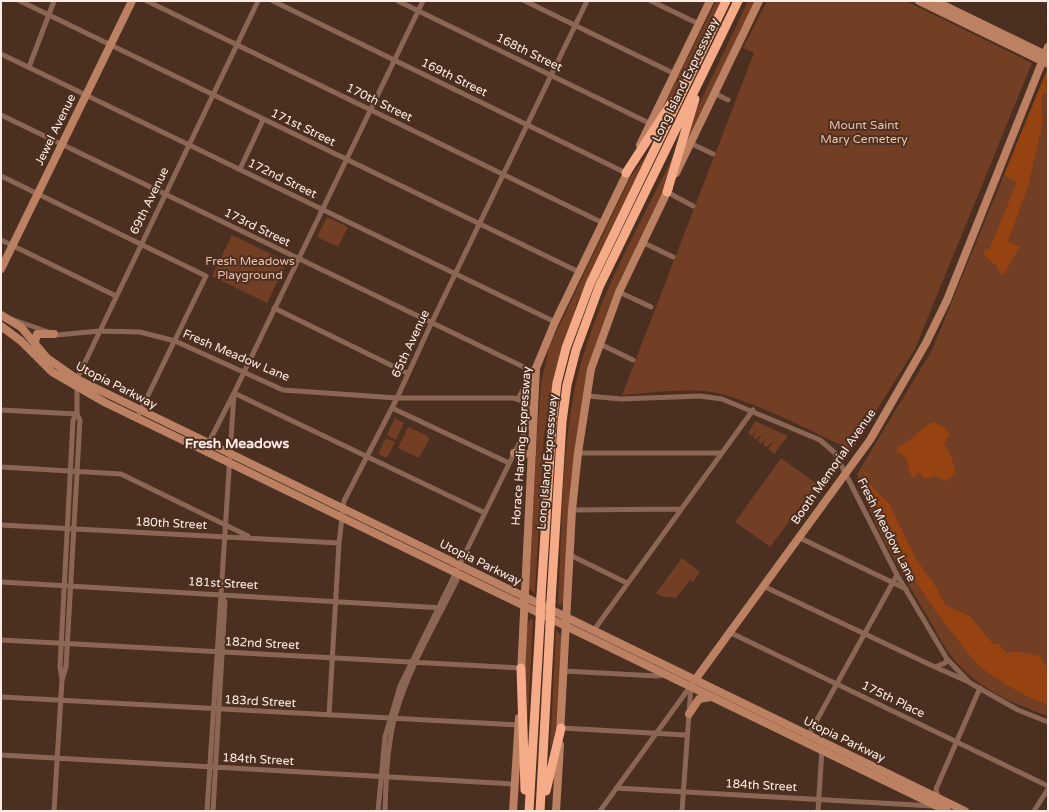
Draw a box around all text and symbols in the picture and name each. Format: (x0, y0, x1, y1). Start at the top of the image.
street label: Long Island Expressway (650, 16, 722, 144)
street label: 168th Street (494, 31, 564, 75)
street label: 169th Street (419, 56, 489, 100)
street label: 170th Street (344, 81, 414, 125)
street label: Jewel Avenue (33, 92, 79, 168)
street label: 171st Street (268, 106, 338, 150)
park label: Mount Saint Mary Cemetery (820, 119, 908, 147)
street label: 172nd Street (245, 156, 319, 202)
street label: 69th Avenue (128, 165, 172, 237)
street label: 173rd Street (221, 206, 293, 250)
park label: Fresh Meadows Playground (205, 255, 295, 283)
street label: 65th Avenue (389, 308, 433, 380)
street label: Fresh Meadow Lane (180, 327, 292, 385)
street label: Utopia Parkway (73, 359, 159, 413)
street label: Horace Harding Expressway (509, 366, 535, 526)
street label: Long Island Expressway (535, 394, 561, 530)
street label: Booth Memorial Avenue (789, 406, 879, 528)
district label: Fresh Meadows (185, 436, 289, 452)
street label: Fresh Meadow Lane (854, 476, 918, 584)
street label: 180th Street (135, 515, 207, 533)
street label: Utopia Parkway (437, 537, 523, 589)
street label: 181st Street (188, 575, 258, 593)
street label: 182nd Street (224, 635, 300, 653)
street label: 175th Place (859, 679, 927, 721)
street label: 183rd Street (224, 693, 296, 711)
street label: Utopia Parkway (801, 714, 887, 766)
street label: 184th Street (222, 751, 294, 769)
street label: 184th Street (725, 777, 797, 795)

